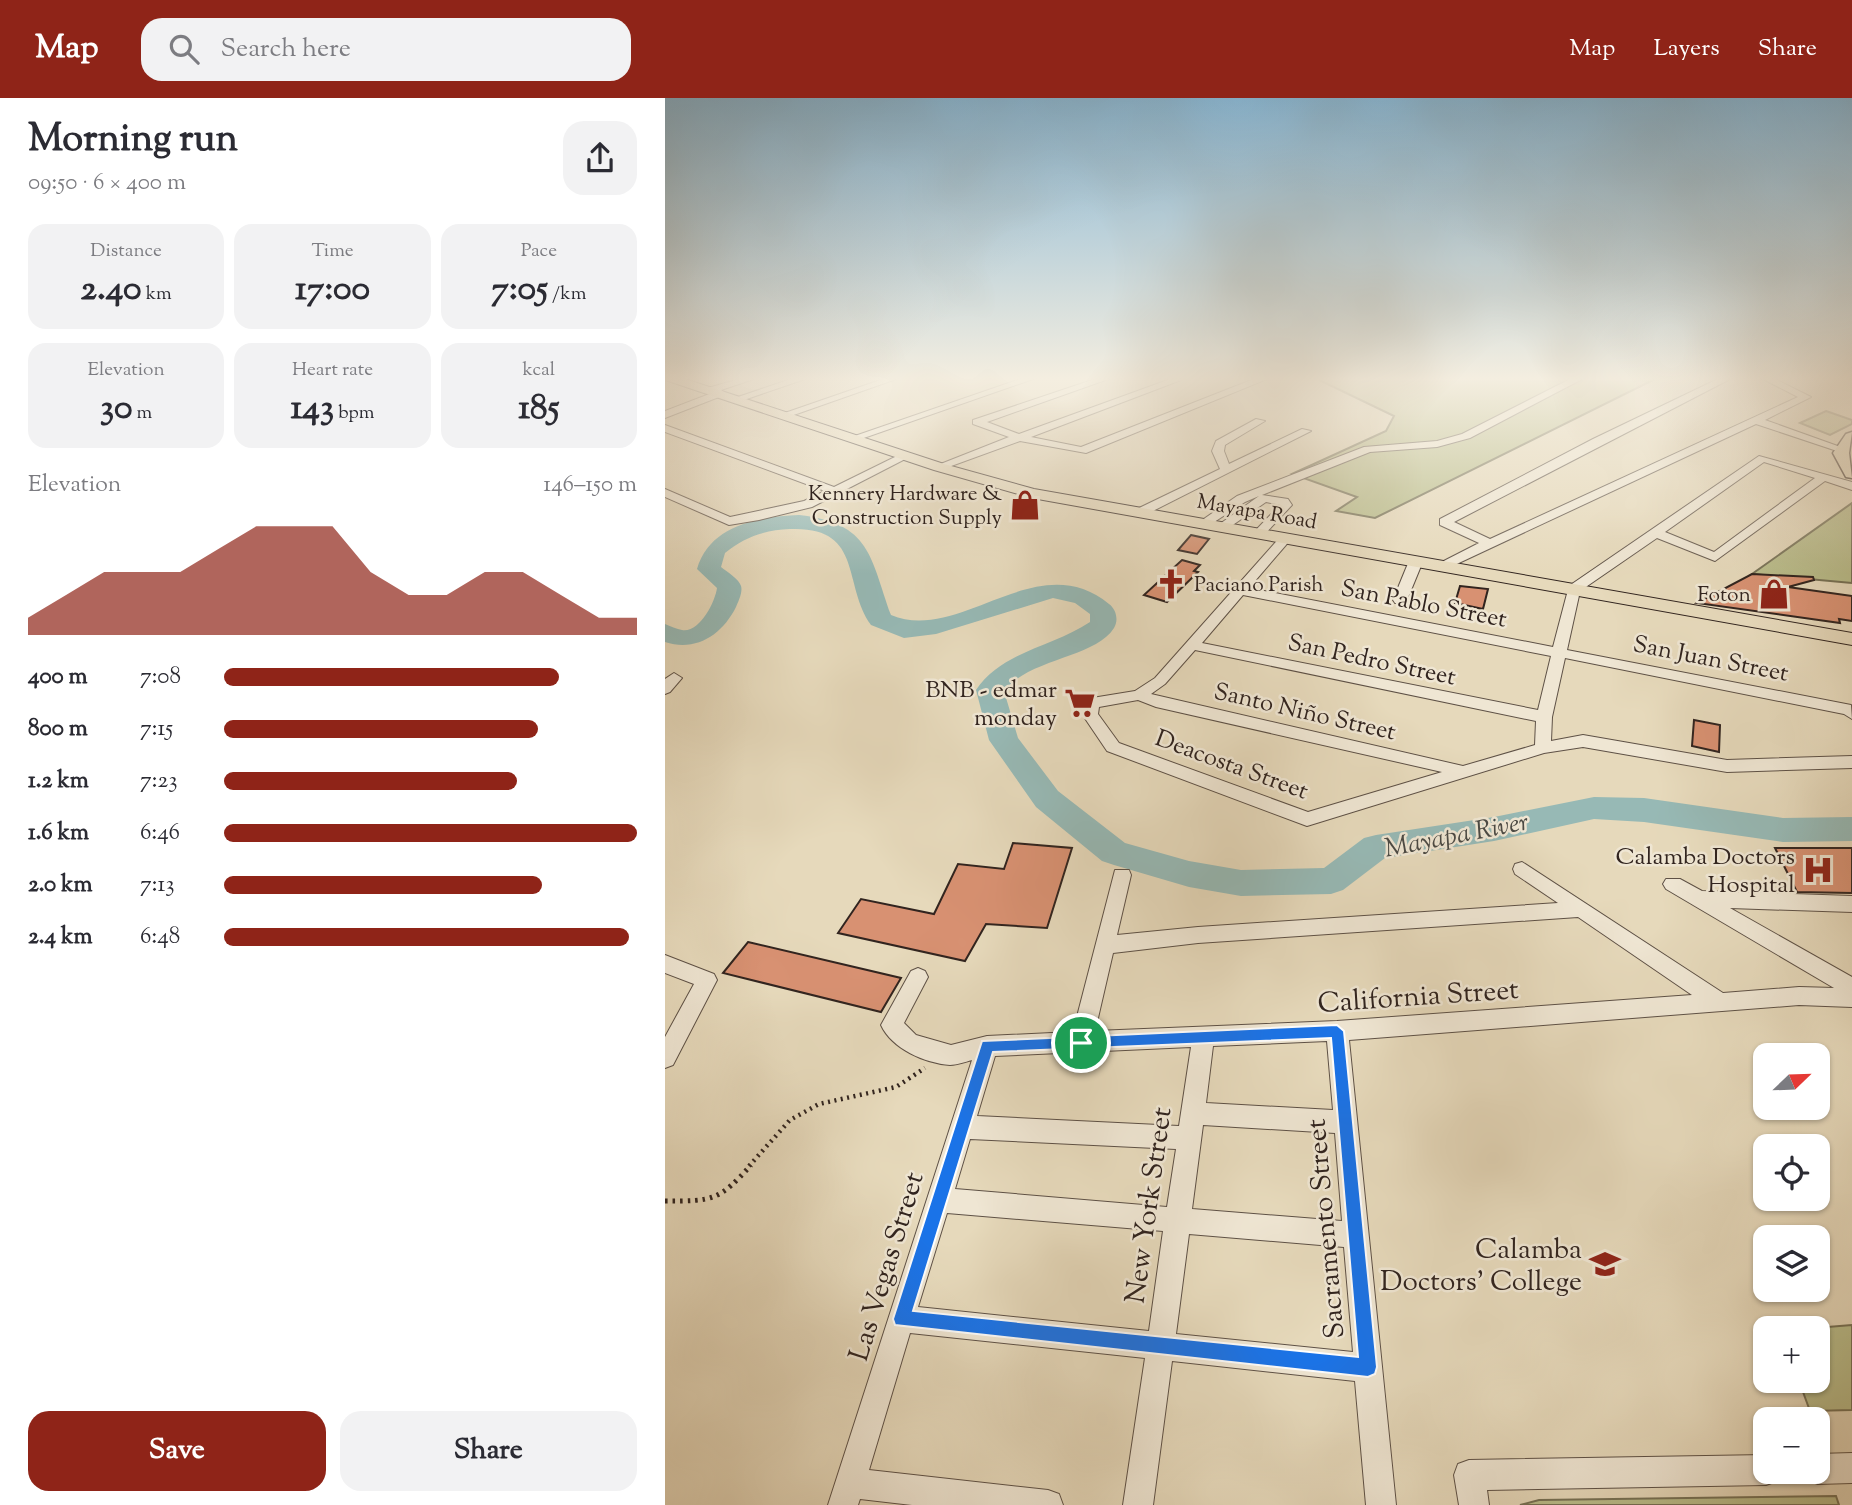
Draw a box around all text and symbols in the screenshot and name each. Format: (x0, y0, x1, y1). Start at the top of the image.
search box (141, 18, 631, 81)
text: Map (35, 25, 99, 73)
icon: search (165, 30, 203, 68)
text: Search here (221, 31, 351, 68)
text: Map (1569, 32, 1615, 66)
text: Layers (1653, 32, 1720, 66)
text: Share (1758, 32, 1817, 66)
text: Morning run (28, 114, 238, 168)
button: share (563, 121, 637, 195)
text: 09:50 · 6 × 400 m (28, 167, 186, 200)
text: Distance (90, 238, 162, 265)
text: Time (311, 238, 354, 265)
text: Pace (521, 238, 557, 265)
text: 2.40 (81, 265, 142, 316)
text: 17:00 (295, 265, 370, 316)
text: 7:05 (491, 265, 548, 316)
text: km (142, 281, 172, 308)
text: /km (548, 281, 586, 308)
text: Elevation (88, 357, 165, 384)
text: Heart rate (292, 357, 373, 384)
text: kcal (522, 357, 555, 384)
text: 30 (100, 384, 132, 435)
text: 143 (290, 384, 334, 435)
text: 185 (518, 384, 560, 435)
text: m (132, 400, 152, 427)
text: bpm (334, 400, 375, 427)
text: Elevation (28, 469, 121, 502)
text: 146–150 m (543, 469, 637, 502)
place label: Kennery Hardware & Construction Supply (808, 480, 1003, 534)
shop icon: Kennery Hardware & Construction Supply (1008, 488, 1042, 522)
street label: Mayapa Road (1194, 488, 1319, 538)
church icon: Paciano Parish (1154, 567, 1188, 601)
place label: Paciano Parish (1194, 571, 1324, 601)
street label: San Pablo Street (1338, 572, 1510, 638)
shop icon: Foton (1757, 577, 1791, 611)
place label: Foton (1697, 581, 1751, 611)
street label: San Pedro Street (1284, 627, 1459, 695)
street label: San Juan Street (1630, 628, 1791, 692)
text: 400 m (28, 661, 88, 694)
text: 7:08 (140, 661, 181, 694)
place label: BNB - edmar monday (925, 674, 1057, 736)
street label: Santo Niño Street (1210, 675, 1399, 750)
supermarket icon: BNB - edmar monday (1063, 686, 1097, 720)
text: 800 m (28, 713, 88, 746)
text: 7:15 (140, 713, 173, 746)
street label: Deacosta Street (1150, 722, 1313, 809)
text: 1.2 km (28, 765, 89, 798)
text: 7:23 (140, 765, 178, 798)
water label: Mayapa River (1381, 804, 1532, 869)
text: 1.6 km (28, 817, 89, 850)
text: 6:46 (140, 817, 180, 850)
place label: Calamba Doctors Hospital (1616, 841, 1795, 903)
hospital icon: Calamba Doctors Hospital (1801, 853, 1835, 887)
text: 2.0 km (28, 869, 93, 902)
text: 7:13 (140, 869, 175, 902)
text: 2.4 km (28, 921, 93, 954)
text: 6:48 (140, 921, 180, 954)
street label: California Street (1316, 971, 1520, 1025)
pin (1051, 1013, 1111, 1073)
icon: arrive (1062, 1024, 1100, 1062)
north arrow (1753, 1043, 1831, 1120)
map controls (1753, 1043, 1830, 1484)
street label: New York Street (1116, 1104, 1184, 1306)
street label: Sacramento Street (1297, 1117, 1357, 1340)
button: locate (1753, 1134, 1830, 1211)
street label: Las Vegas Street (840, 1167, 936, 1366)
button: layers (1753, 1225, 1830, 1302)
place label: Calamba Doctors' College (1380, 1231, 1582, 1303)
school or university icon: Calamba Doctors' College (1588, 1247, 1622, 1281)
button: + (1753, 1316, 1830, 1393)
button: − (1753, 1407, 1830, 1484)
button: Save (28, 1411, 326, 1491)
button: Share (340, 1411, 637, 1491)

